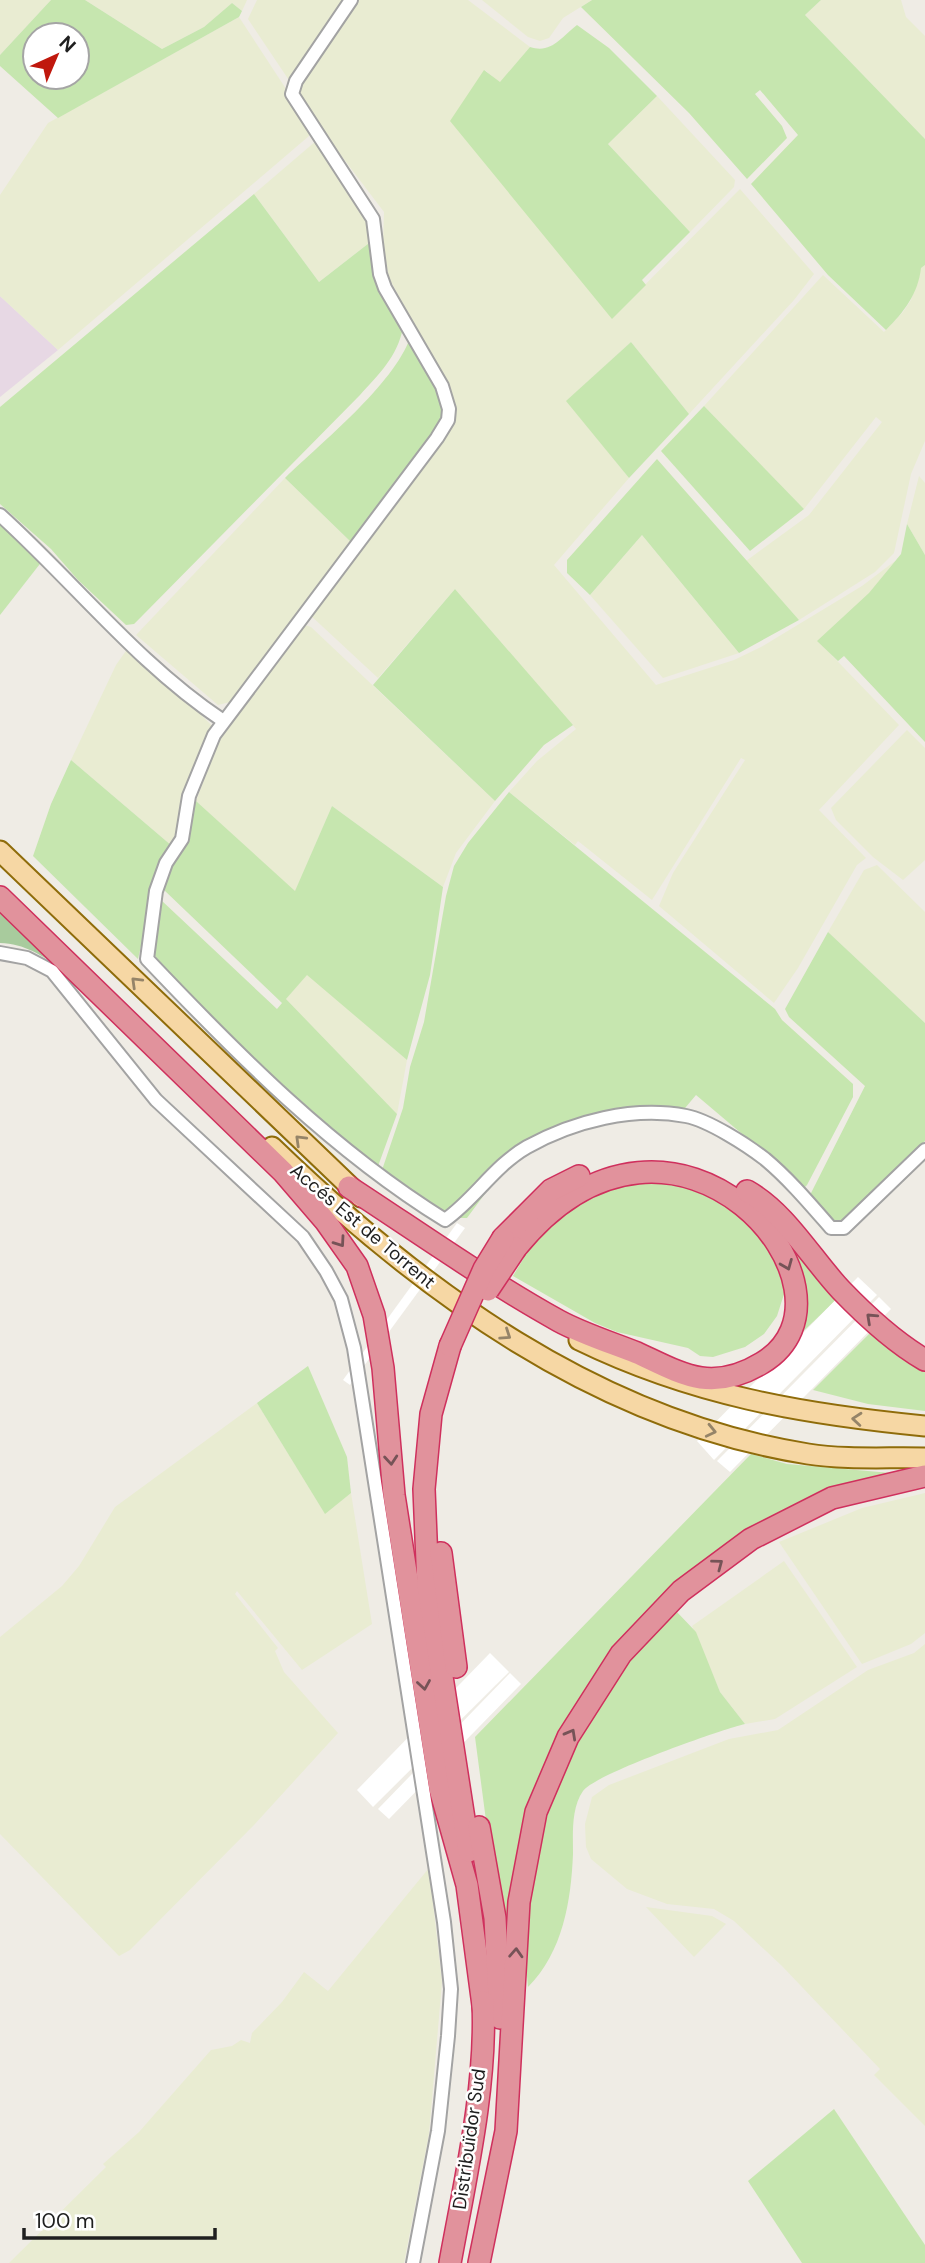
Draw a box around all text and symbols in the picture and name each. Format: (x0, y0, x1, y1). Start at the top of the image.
north arrow (21, 21, 91, 91)
text: N (54, 30, 81, 58)
one-way arrow (132, 978, 145, 991)
one-way arrow (295, 1135, 308, 1148)
street label: Accés Est de Torrent (285, 1158, 441, 1294)
one-way arrow (332, 1234, 344, 1247)
one-way arrow (779, 1257, 793, 1270)
one-way arrow (866, 1314, 879, 1327)
one-way arrow (498, 1327, 511, 1340)
one-way arrow (851, 1412, 863, 1427)
one-way arrow (705, 1423, 717, 1437)
one-way arrow (383, 1454, 398, 1465)
one-way arrow (710, 1560, 723, 1572)
one-way arrow (416, 1679, 431, 1691)
one-way arrow (563, 1729, 576, 1742)
one-way arrow (508, 1947, 523, 1958)
street label: Distribuïdor Sud (447, 2067, 491, 2211)
scale bar (24, 2196, 215, 2240)
text: 100 m (35, 2207, 95, 2235)

